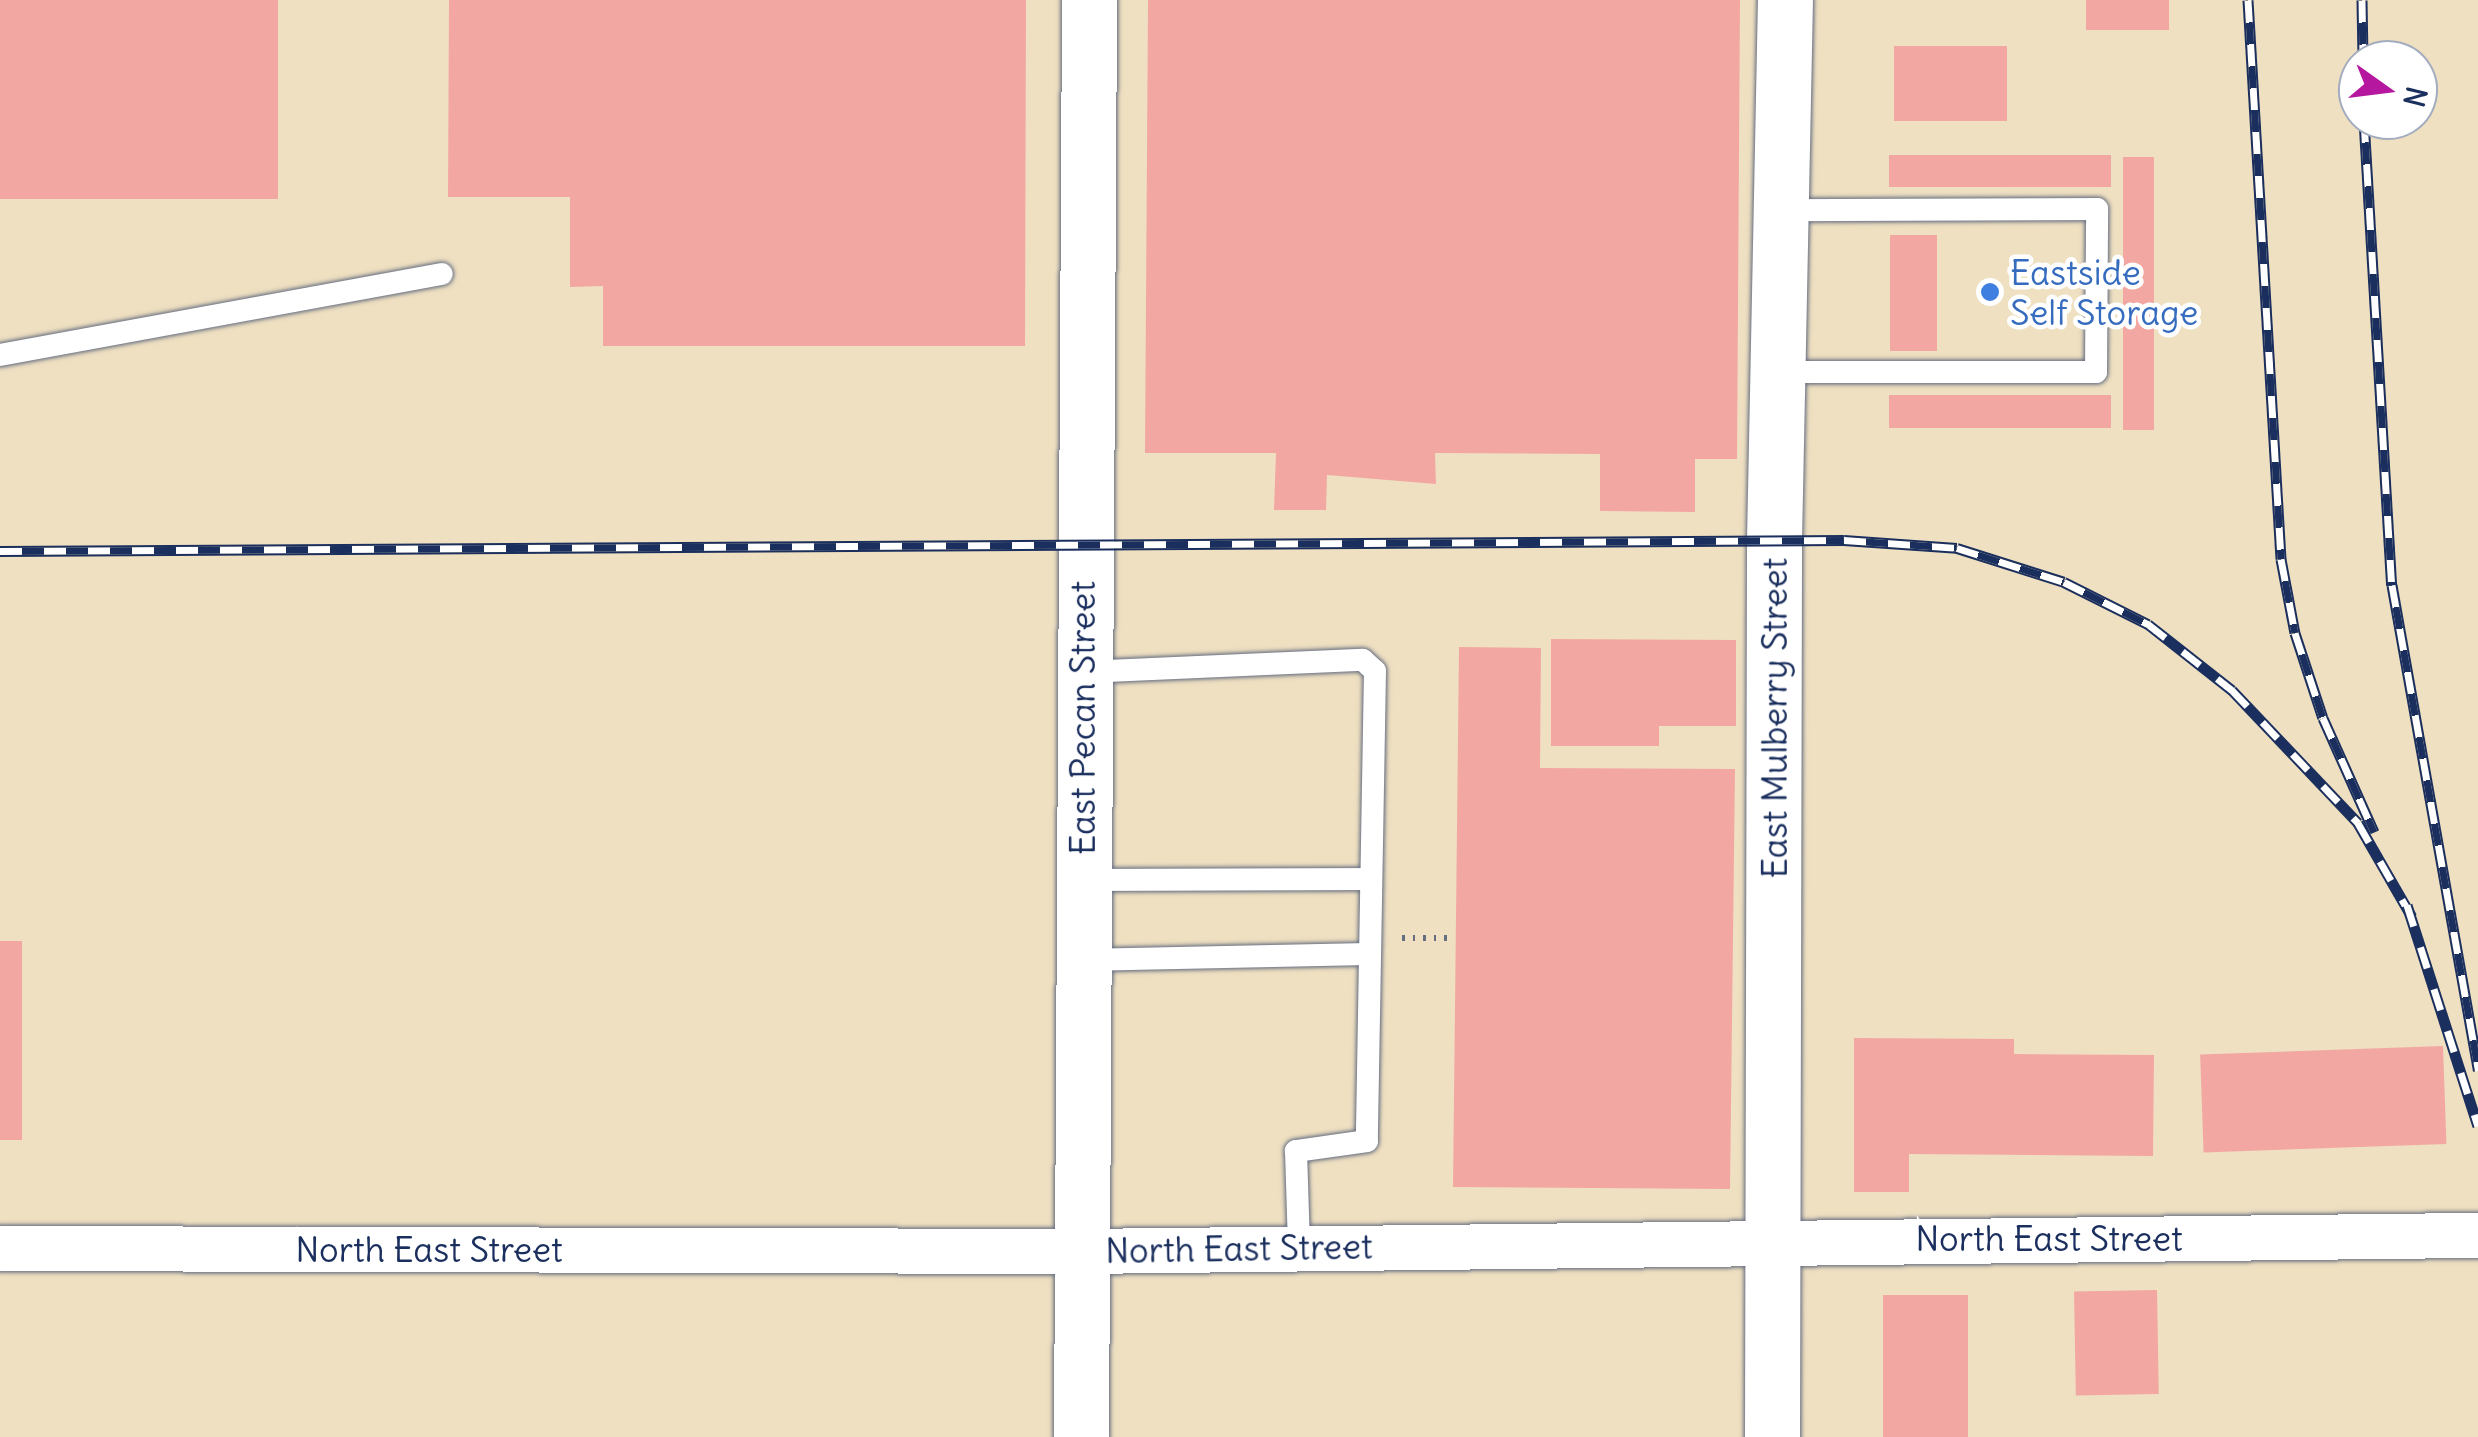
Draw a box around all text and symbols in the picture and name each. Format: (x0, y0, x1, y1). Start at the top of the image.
north arrow (2338, 40, 2438, 140)
text: N (2395, 83, 2435, 111)
place label: Eastside Self Storage (2010, 251, 2198, 333)
marker: Eastside Self Storage (1979, 281, 2001, 303)
street label: East Mulberry Street (1753, 558, 1795, 878)
street label: East Pecan Street (1061, 581, 1103, 855)
street label: North East Street (1915, 1217, 2183, 1259)
street label: North East Street (1105, 1225, 1373, 1271)
street label: North East Street (295, 1228, 563, 1270)

